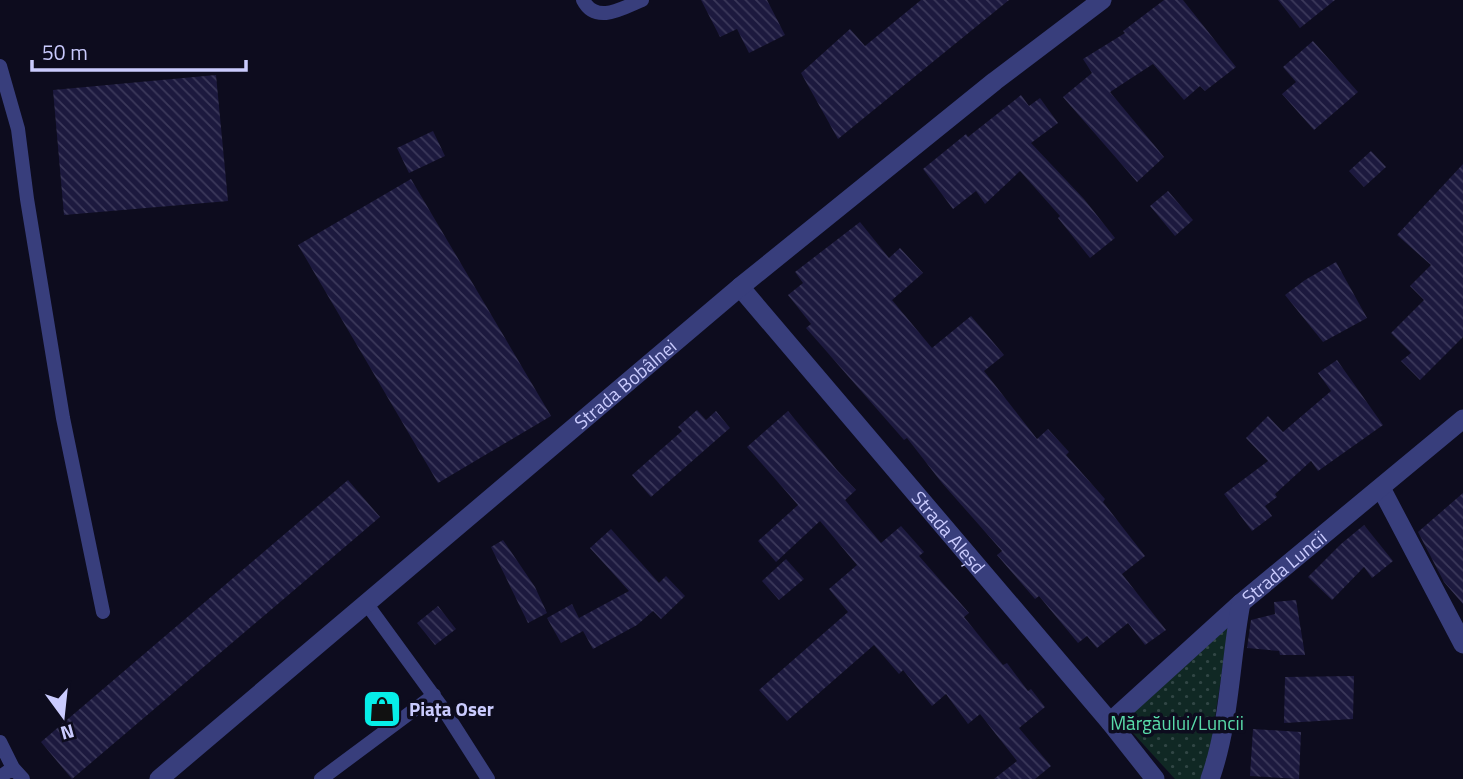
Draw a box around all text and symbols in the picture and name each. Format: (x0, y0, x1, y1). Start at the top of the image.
scale bar (32, 28, 245, 72)
text: 50 m (42, 36, 88, 68)
street label: Strada Bobâlnei (567, 332, 683, 436)
street label: Strada Aleșd (905, 484, 993, 580)
street label: Strada Luncii (1235, 523, 1333, 611)
north arrow (28, 681, 98, 751)
shop icon: Piața Oser (361, 688, 403, 730)
place label: Piața Oser (409, 694, 494, 723)
park label: Mărgăului/Luncii (1110, 708, 1244, 737)
text: N (57, 717, 78, 749)

